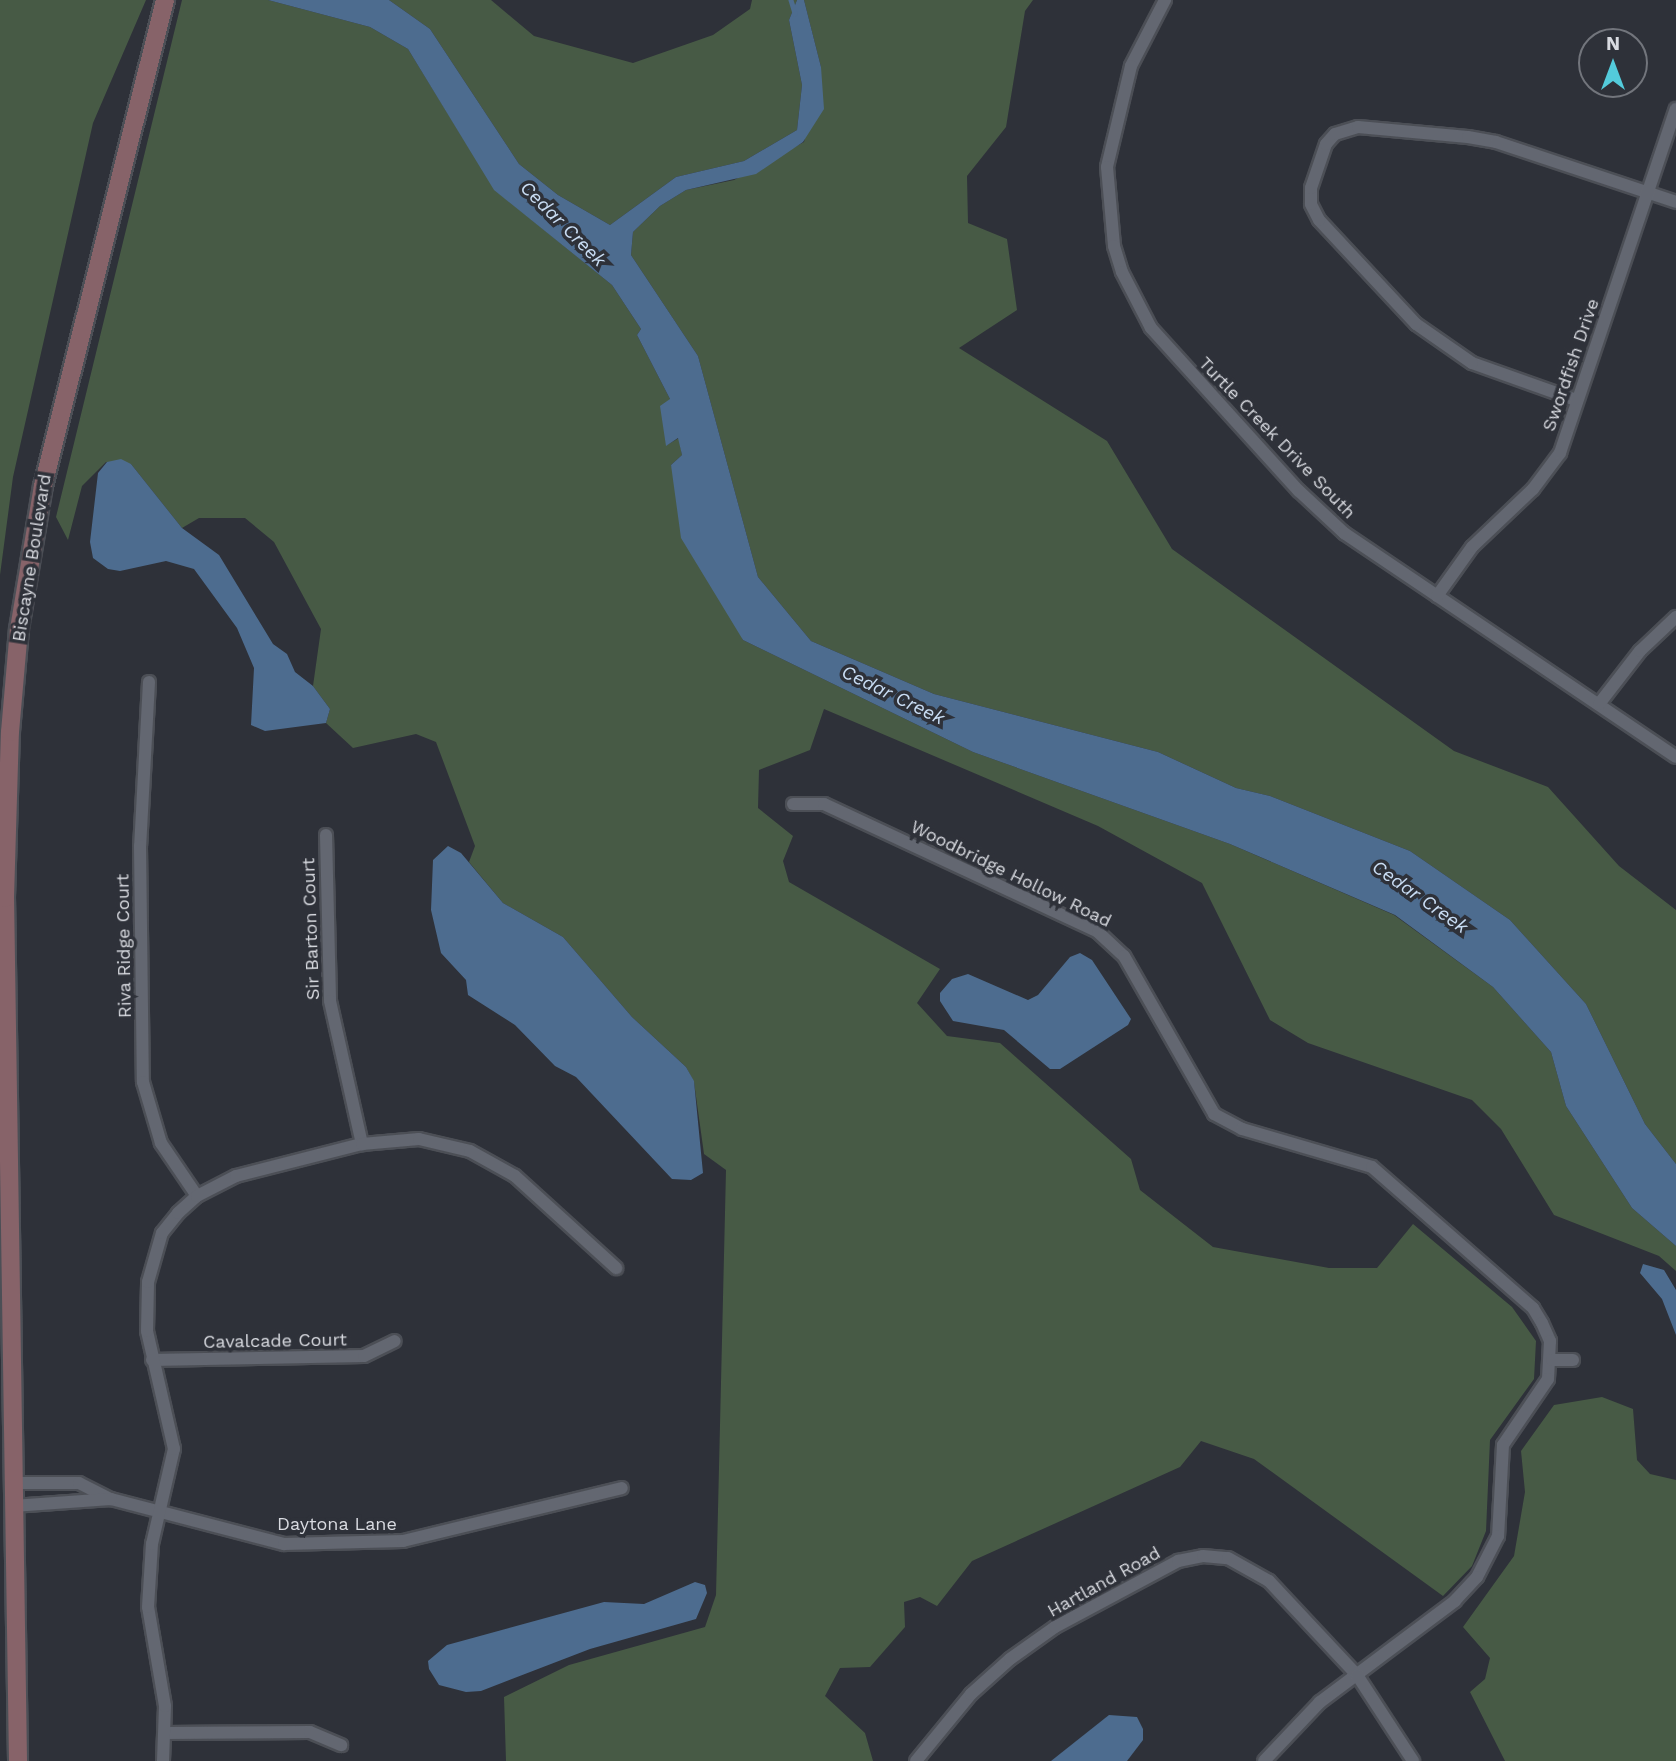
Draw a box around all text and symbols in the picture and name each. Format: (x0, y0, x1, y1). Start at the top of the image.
north arrow (1578, 28, 1648, 98)
text: N (1606, 32, 1620, 55)
water label: Cedar Creek (515, 176, 611, 272)
street label: Swordfish Drive (1538, 296, 1604, 434)
street label: Turtle Creek Drive South (1194, 353, 1360, 523)
street label: Biscayne Boulevard (8, 473, 56, 643)
water label: Cedar Creek (837, 660, 949, 730)
street label: Woodbridge Hollow Road (907, 816, 1115, 932)
water label: Cedar Creek (1367, 855, 1473, 939)
street label: Sir Barton Court (298, 857, 324, 1001)
street label: Riva Ridge Court (112, 873, 136, 1019)
street label: Cavalcade Court (203, 1329, 347, 1353)
street label: Daytona Lane (277, 1513, 397, 1535)
street label: Hartland Road (1044, 1542, 1164, 1622)

